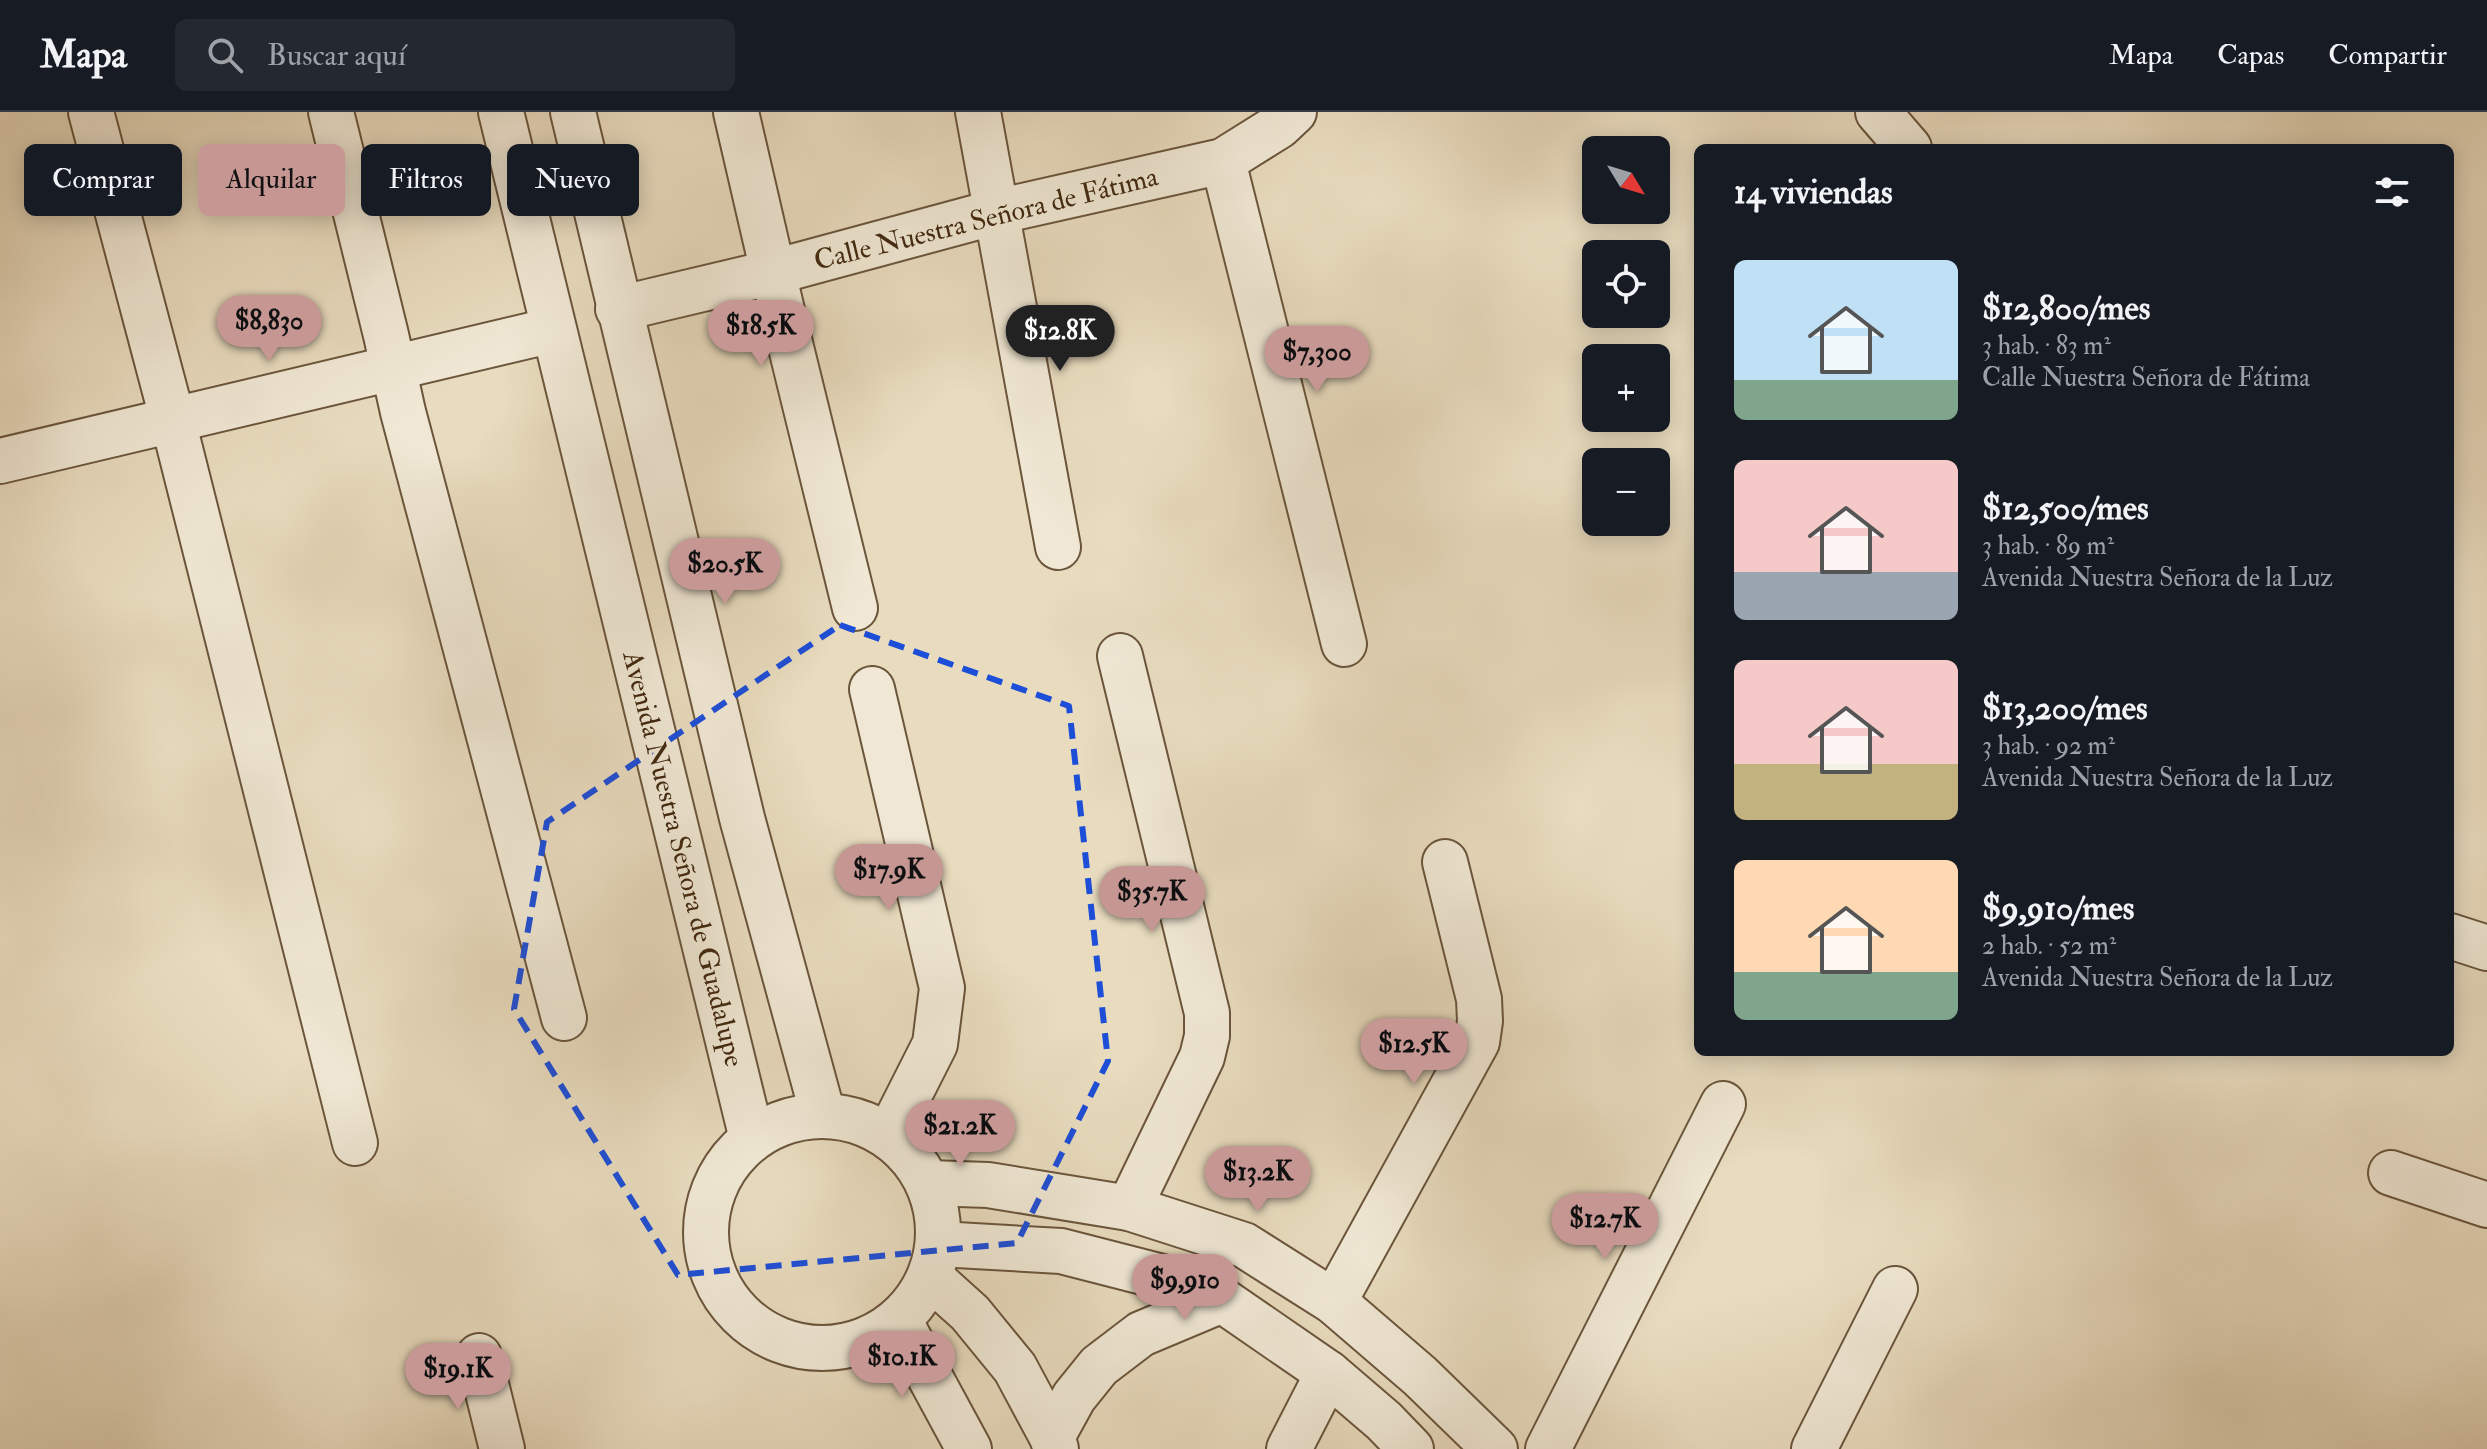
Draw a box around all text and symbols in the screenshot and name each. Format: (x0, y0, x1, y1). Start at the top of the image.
search box (175, 19, 735, 91)
text: Mapa (40, 31, 127, 79)
icon: search (203, 33, 247, 77)
text: Buscar aquí (267, 37, 406, 74)
text: Mapa (2109, 38, 2173, 73)
text: Capas (2217, 38, 2284, 73)
text: Compartir (2328, 38, 2447, 73)
north arrow (1582, 136, 1670, 224)
map controls (1582, 136, 1670, 536)
chip: Comprar (24, 144, 182, 216)
chip: Alquilar (198, 144, 345, 216)
chip: Filtros (361, 144, 491, 216)
chip: Nuevo (507, 144, 639, 216)
street label: Calle Nuestra Señora de Fátima (810, 159, 1162, 279)
icon: filters (2370, 170, 2414, 214)
text: 14 viviendas (1734, 171, 1893, 214)
button: locate (1582, 240, 1670, 328)
text: $12,800/mes (1982, 287, 2150, 330)
icon: home (1798, 292, 1894, 388)
pin: $8,830 (204, 295, 334, 363)
pin: $18.5K (696, 300, 826, 368)
text: $8,830 (235, 305, 303, 337)
pin: $12.8K (995, 305, 1125, 373)
text: $18.5K (726, 310, 796, 342)
text: $12.8K (1024, 315, 1096, 347)
pin: $7,300 (1252, 326, 1382, 394)
text: 3 hab. · 83 m² (1982, 330, 2111, 362)
text: $7,300 (1283, 336, 1351, 368)
button: + (1582, 344, 1670, 432)
text: Calle Nuestra Señora de Fátima (1982, 362, 2310, 394)
button: − (1582, 448, 1670, 536)
text: $12,500/mes (1982, 487, 2149, 530)
icon: home (1798, 492, 1894, 588)
text: 3 hab. · 89 m² (1982, 530, 2114, 562)
pin: $20.5K (660, 538, 790, 606)
text: $20.5K (687, 548, 763, 580)
text: Avenida Nuestra Señora de la Luz (1982, 562, 2333, 594)
street label: Avenida Nuestra Señora de Guadalupe (614, 647, 752, 1071)
text: $13,200/mes (1982, 687, 2148, 730)
icon: home (1798, 692, 1894, 788)
text: 3 hab. · 92 m² (1982, 730, 2115, 762)
text: Avenida Nuestra Señora de la Luz (1982, 762, 2333, 794)
pin: $17.9K (824, 844, 954, 912)
text: $17.9K (853, 854, 925, 886)
pin: $35.7K (1087, 866, 1217, 934)
text: $35.7K (1117, 876, 1187, 908)
text: $9,910/mes (1982, 887, 2134, 930)
icon: home (1798, 892, 1894, 988)
text: 2 hab. · 52 m² (1982, 930, 2116, 962)
text: Avenida Nuestra Señora de la Luz (1982, 962, 2333, 994)
pin: $12.5K (1349, 1018, 1479, 1086)
text: $12.5K (1378, 1028, 1450, 1060)
pin: $21.2K (895, 1100, 1025, 1168)
text: $21.2K (923, 1110, 997, 1142)
pin: $13.2K (1193, 1146, 1323, 1214)
text: $13.2K (1223, 1156, 1293, 1188)
pin: $12.7K (1540, 1193, 1670, 1261)
text: $12.7K (1569, 1203, 1641, 1235)
pin: $9,910 (1120, 1254, 1250, 1322)
text: $9,910 (1150, 1264, 1220, 1296)
pin: $10.1K (837, 1331, 967, 1399)
text: $10.1K (867, 1341, 937, 1373)
pin: $19.1K (393, 1343, 523, 1411)
text: $19.1K (423, 1353, 493, 1385)

